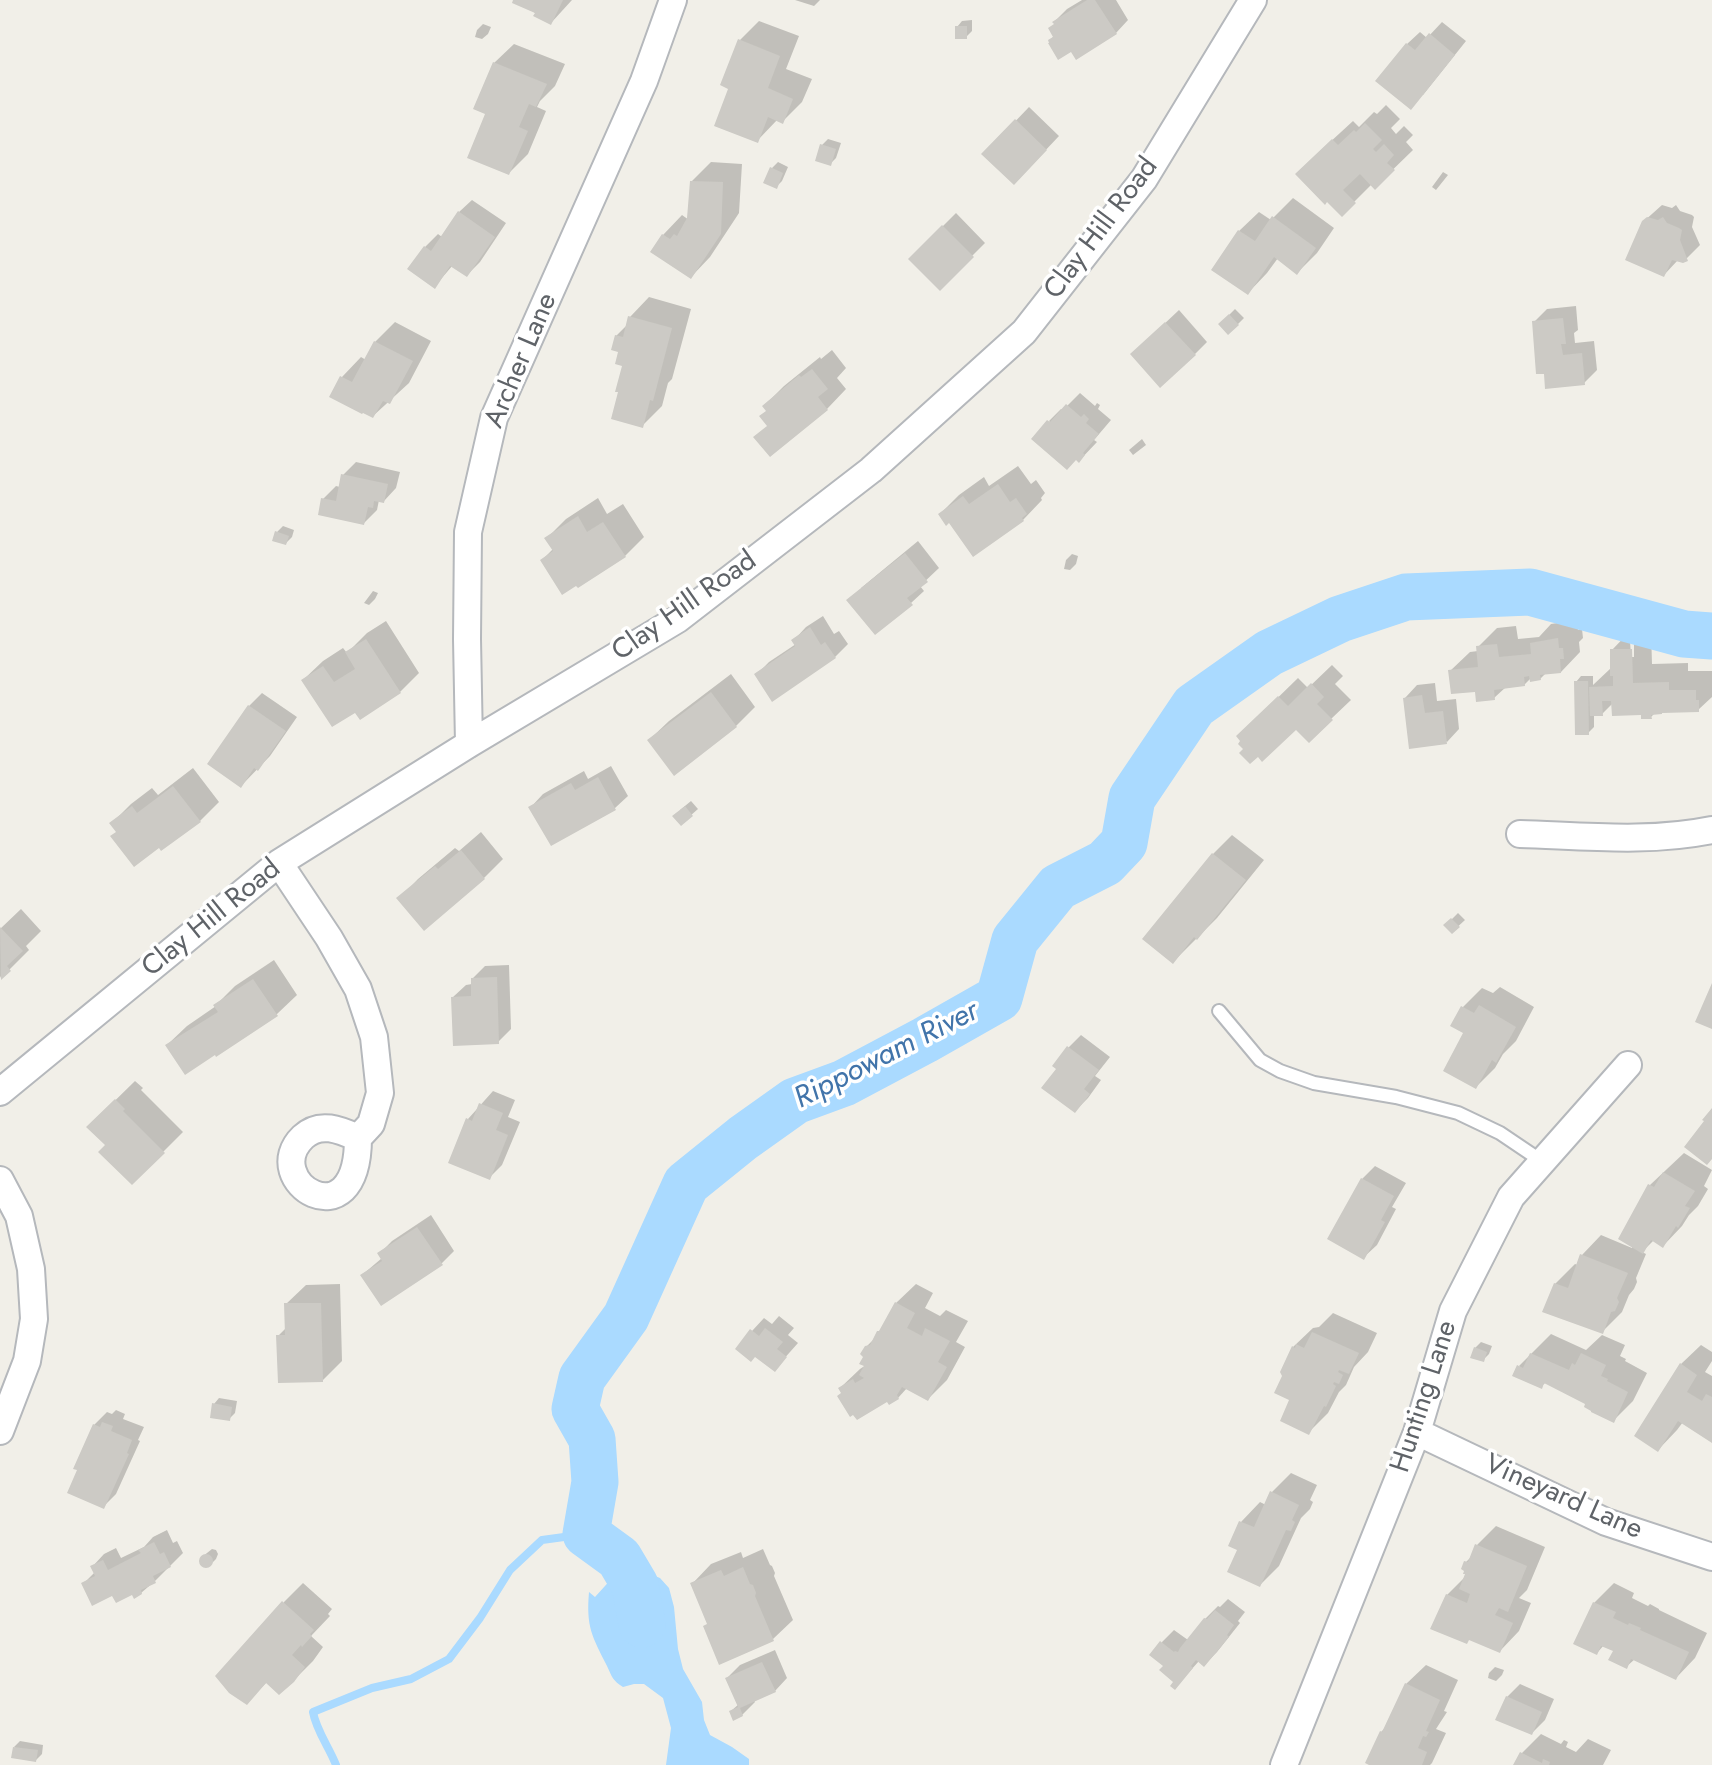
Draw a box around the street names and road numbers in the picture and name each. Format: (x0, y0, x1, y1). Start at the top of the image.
street label: Clay Hill Road (1038, 152, 1166, 306)
street label: Archer Lane (479, 288, 565, 434)
street label: Clay Hill Road (606, 545, 764, 669)
street label: Clay Hill Road (136, 853, 288, 985)
street label: Hunting Lane (1385, 1317, 1465, 1477)
street label: Vineyard Lane (1479, 1448, 1647, 1548)

